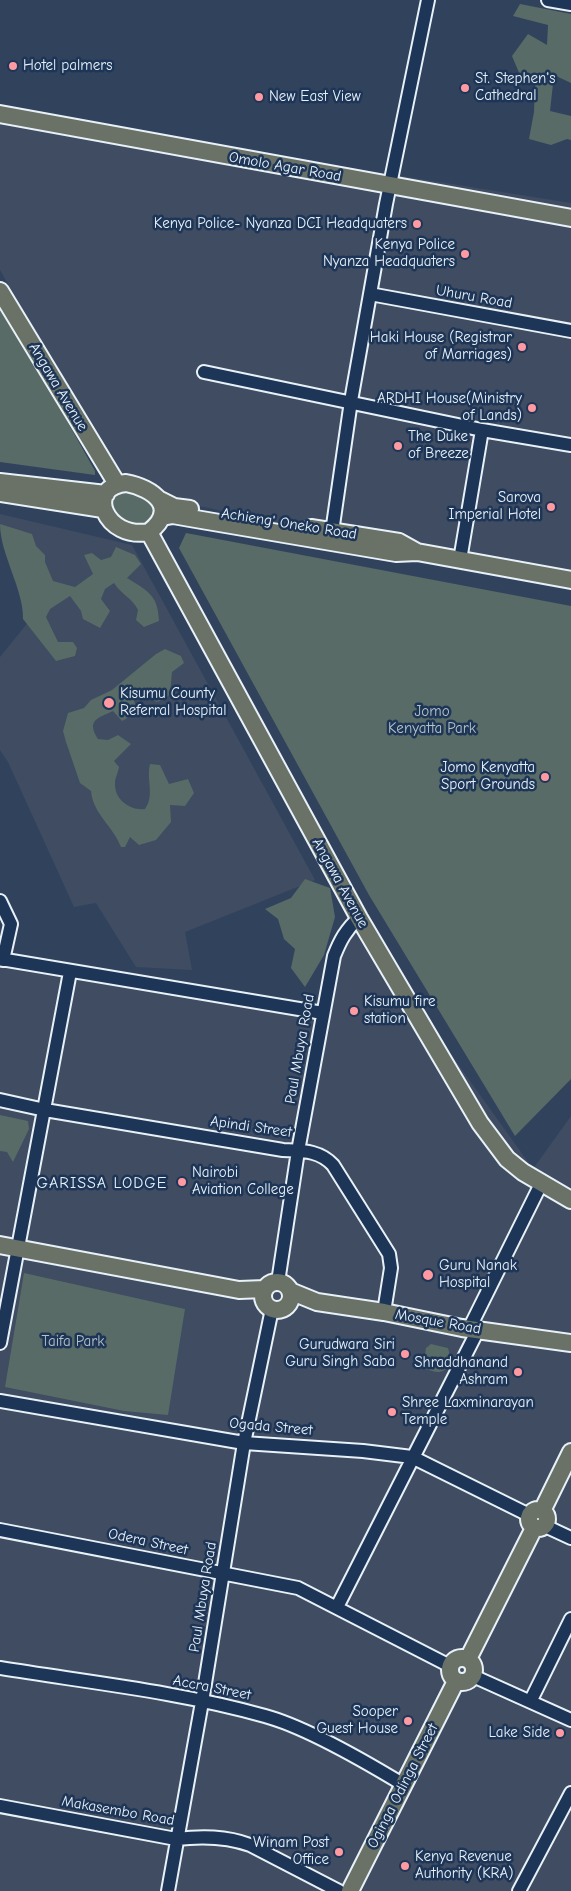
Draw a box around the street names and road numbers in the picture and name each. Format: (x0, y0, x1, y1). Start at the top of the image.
street label: Omolo Agar Road (227, 148, 343, 186)
street label: Uhuru Road (434, 281, 514, 313)
street label: Angawa Avenue (25, 340, 91, 434)
street label: Achieng' Oneko Road (220, 504, 358, 544)
street label: Angawa Avenue (308, 835, 372, 931)
street label: Paul Mbuya Road (281, 993, 319, 1105)
street label: Apindi Street (209, 1112, 293, 1142)
street label: Mosque Road (394, 1306, 482, 1338)
street label: Ogada Street (229, 1414, 313, 1440)
street label: Odera Street (106, 1525, 190, 1559)
street label: Paul Mbuya Road (185, 1541, 221, 1653)
street label: Accra Street (171, 1672, 253, 1704)
street label: Oginga Odinga Street (364, 1721, 442, 1851)
street label: Makasembo Road (60, 1792, 176, 1830)

